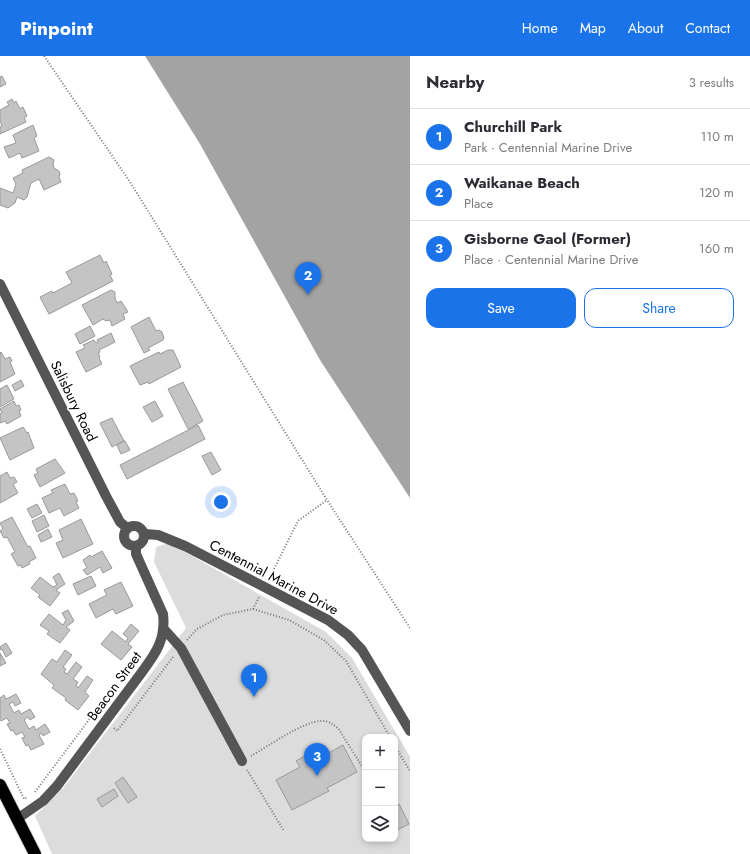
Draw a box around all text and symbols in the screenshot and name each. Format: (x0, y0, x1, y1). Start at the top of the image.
text: Pinpoint (20, 15, 93, 42)
text: Home (522, 18, 558, 38)
text: Map (580, 18, 606, 38)
text: About (628, 18, 663, 38)
text: Contact (685, 18, 730, 38)
text: Nearby (426, 70, 484, 94)
text: 3 results (689, 73, 734, 92)
text: Churchill Park (464, 116, 562, 138)
text: 1 (436, 127, 442, 146)
text: 110 m (700, 127, 734, 146)
text: Park · Centennial Marine Drive (464, 138, 632, 157)
text: Waikanae Beach (464, 172, 580, 194)
text: 2 (435, 183, 443, 202)
text: 120 m (699, 183, 734, 202)
text: Place (464, 194, 493, 213)
text: Gisborne Gaol (Former) (464, 228, 631, 250)
text: 3 (435, 239, 443, 258)
text: 160 m (699, 239, 734, 258)
text: Place · Centennial Marine Drive (464, 250, 638, 269)
pin: 2 (295, 262, 321, 295)
button: Save (426, 288, 576, 328)
button: Share (584, 288, 734, 328)
street label: Salisbury Road (46, 357, 102, 445)
your location (211, 492, 231, 512)
street label: Centennial Marine Drive (206, 534, 342, 620)
street label: Beacon Street (82, 647, 146, 725)
pin: 1 (241, 664, 267, 697)
map controls (362, 734, 398, 842)
button: + (362, 734, 398, 770)
pin: 3 (304, 743, 330, 776)
button: − (362, 770, 398, 806)
button: layers (362, 806, 398, 842)

